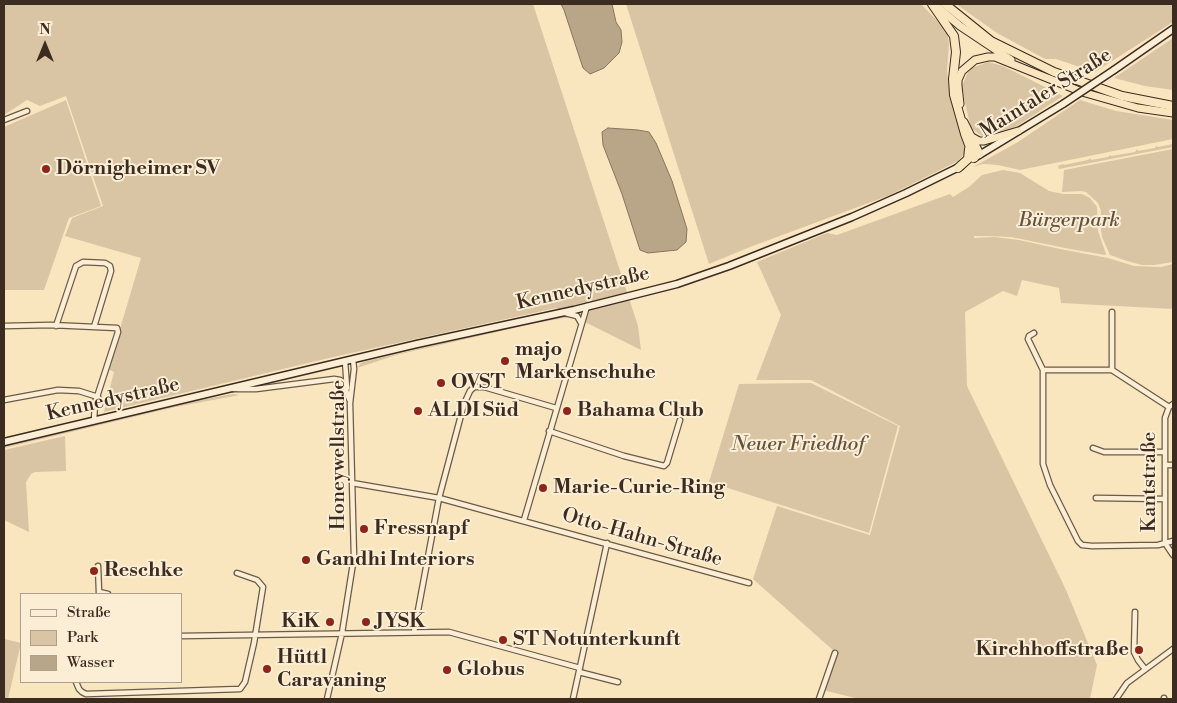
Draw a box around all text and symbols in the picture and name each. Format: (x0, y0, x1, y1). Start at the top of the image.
north arrow (20, 20, 70, 70)
text: N (39, 21, 51, 39)
street label: Maintaler Straße (976, 44, 1116, 144)
place label: Dörnigheimer SV (56, 157, 220, 181)
marker: Dörnigheimer SV (40, 163, 52, 175)
park label: Bürgerpark (1018, 209, 1120, 233)
street label: Kennedystraße (514, 262, 652, 316)
place label: majo Markenschuhe (515, 338, 656, 385)
marker: majo Markenschuhe (499, 355, 511, 367)
place label: OVST (451, 371, 505, 395)
street label: Kennedystraße (44, 373, 182, 427)
marker: OVST (435, 377, 447, 389)
street label: Honeywellstraße (327, 380, 351, 530)
place label: ALDI Süd (428, 399, 519, 423)
place label: Bahama Club (577, 399, 704, 423)
marker: ALDI Süd (412, 405, 424, 417)
marker: Bahama Club (561, 405, 573, 417)
street label: Kantstraße (1138, 432, 1162, 532)
park label: Neuer Friedhof (731, 433, 865, 457)
place label: Marie-Curie-Ring (553, 476, 725, 500)
marker: Marie-Curie-Ring (537, 482, 549, 494)
street label: Otto-Hahn-Straße (559, 504, 725, 572)
place label: Fressnapf (374, 517, 468, 541)
marker: Fressnapf (358, 523, 370, 535)
place label: Gandhi Interiors (316, 548, 475, 572)
marker: Gandhi Interiors (300, 554, 312, 566)
place label: Reschke (104, 559, 183, 583)
marker: Reschke (88, 565, 100, 577)
legend (20, 593, 182, 683)
text: Straße (67, 603, 111, 622)
place label: KiK (281, 610, 320, 634)
place label: JYSK (376, 610, 425, 634)
marker: KiK (324, 616, 336, 628)
marker: JYSK (360, 616, 372, 628)
text: Park (67, 628, 98, 647)
place label: ST Notunterkunft (513, 628, 680, 652)
marker: ST Notunterkunft (497, 634, 509, 646)
place label: Kirchhoffstraße (975, 638, 1129, 662)
marker: Kirchhoffstraße (1133, 644, 1145, 656)
place label: Hüttl Caravaning (277, 646, 386, 693)
text: Wasser (67, 653, 114, 672)
place label: Globus (457, 658, 525, 682)
marker: Hüttl Caravaning (261, 663, 273, 675)
marker: Globus (441, 664, 453, 676)

